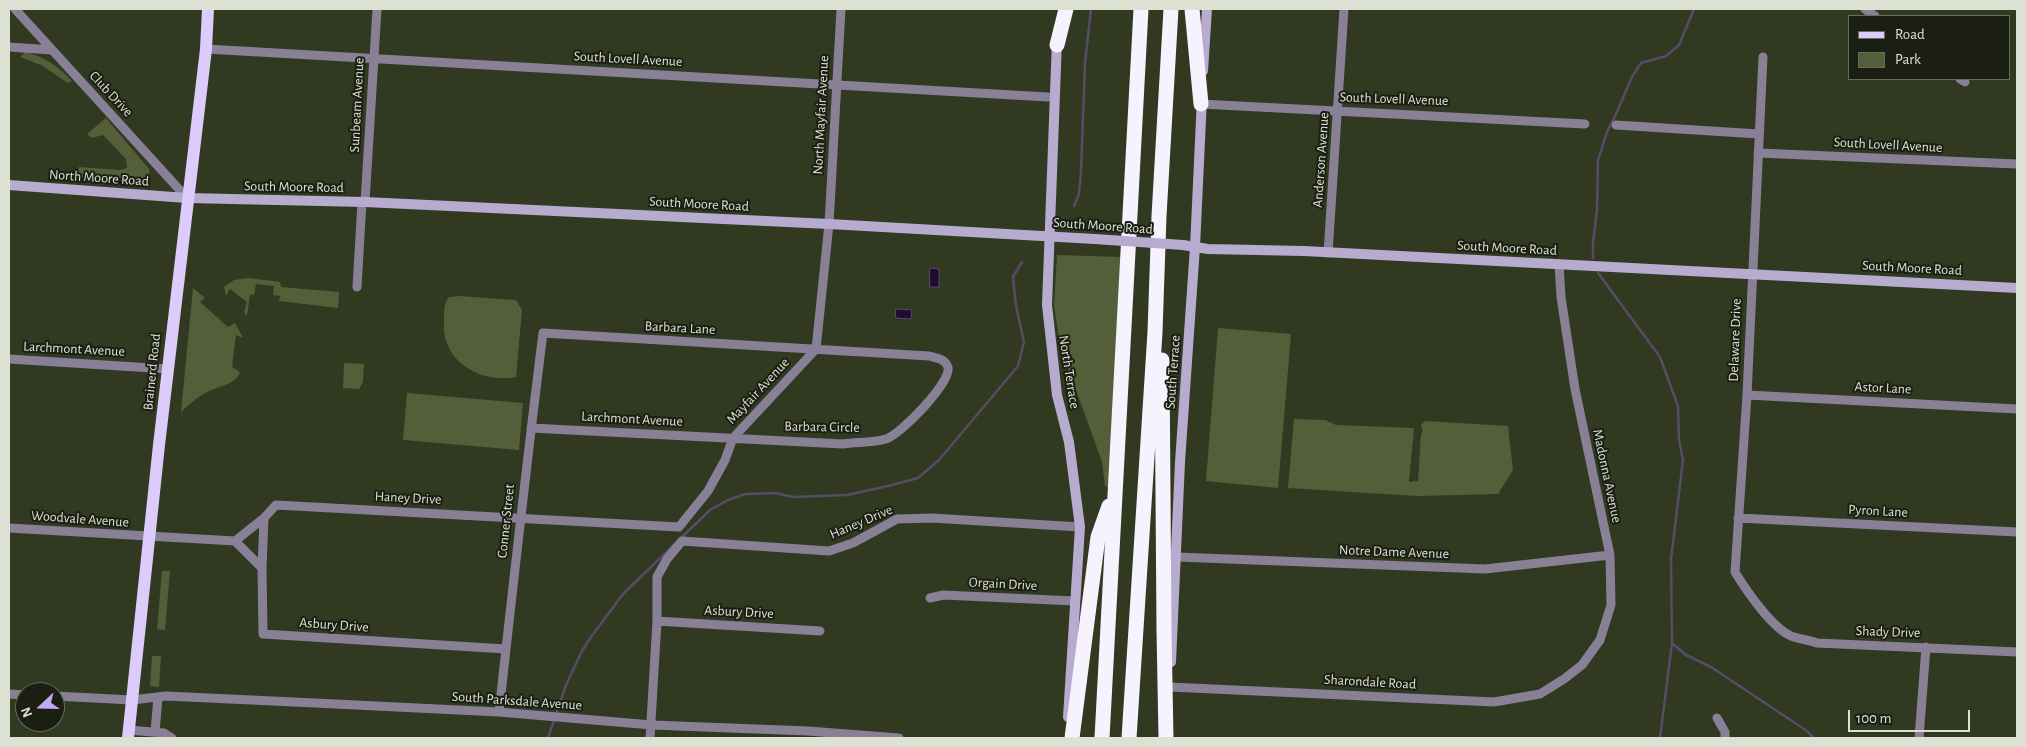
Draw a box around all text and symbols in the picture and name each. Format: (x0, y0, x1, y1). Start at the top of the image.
legend (1848, 15, 2011, 80)
text: Road (1895, 27, 1925, 42)
street label: South Lovell Avenue (573, 48, 683, 70)
text: Park (1895, 52, 1921, 67)
street label: North Mayfair Avenue (809, 55, 833, 175)
street label: Sunbeam Avenue (346, 57, 368, 153)
street label: Club Drive (86, 68, 136, 120)
street label: South Lovell Avenue (1339, 89, 1449, 109)
street label: Anderson Avenue (1309, 112, 1333, 208)
street label: South Lovell Avenue (1833, 134, 1943, 156)
street label: North Moore Road (48, 166, 150, 190)
street label: South Moore Road (244, 178, 344, 196)
street label: South Moore Road (649, 193, 749, 215)
street label: South Moore Road (1053, 214, 1153, 238)
street label: South Moore Road (1457, 237, 1557, 259)
street label: South Moore Road (1862, 257, 1962, 279)
street label: Delaware Drive (1725, 298, 1745, 382)
street label: Barbara Lane (644, 318, 716, 338)
street label: Brainerd Road (140, 333, 164, 411)
street label: North Terrace (1055, 334, 1083, 410)
street label: South Terrace (1162, 335, 1184, 409)
street label: Larchmont Avenue (23, 338, 125, 360)
street label: Mayfair Avenue (723, 354, 793, 428)
street label: Astor Lane (1854, 378, 1912, 398)
street label: Larchmont Avenue (581, 408, 683, 430)
street label: Barbara Circle (784, 418, 860, 436)
street label: Madonna Avenue (1589, 428, 1625, 524)
street label: Conner Street (494, 483, 518, 559)
street label: Haney Drive (374, 488, 442, 508)
street label: Haney Drive (827, 501, 895, 543)
street label: Pyron Lane (1848, 501, 1908, 521)
street label: Woodvale Avenue (30, 507, 130, 531)
street label: Notre Dame Avenue (1339, 542, 1449, 562)
street label: Orgain Drive (968, 574, 1038, 594)
street label: Asbury Drive (704, 602, 774, 622)
street label: Asbury Drive (299, 614, 369, 636)
street label: Shady Drive (1855, 622, 1921, 642)
street label: Sharondale Road (1323, 671, 1417, 693)
north arrow (15, 682, 65, 732)
street label: South Parksdale Avenue (451, 688, 583, 714)
scale bar (1851, 700, 1974, 732)
text: N (19, 705, 35, 719)
text: 100 m (1856, 711, 1891, 726)

